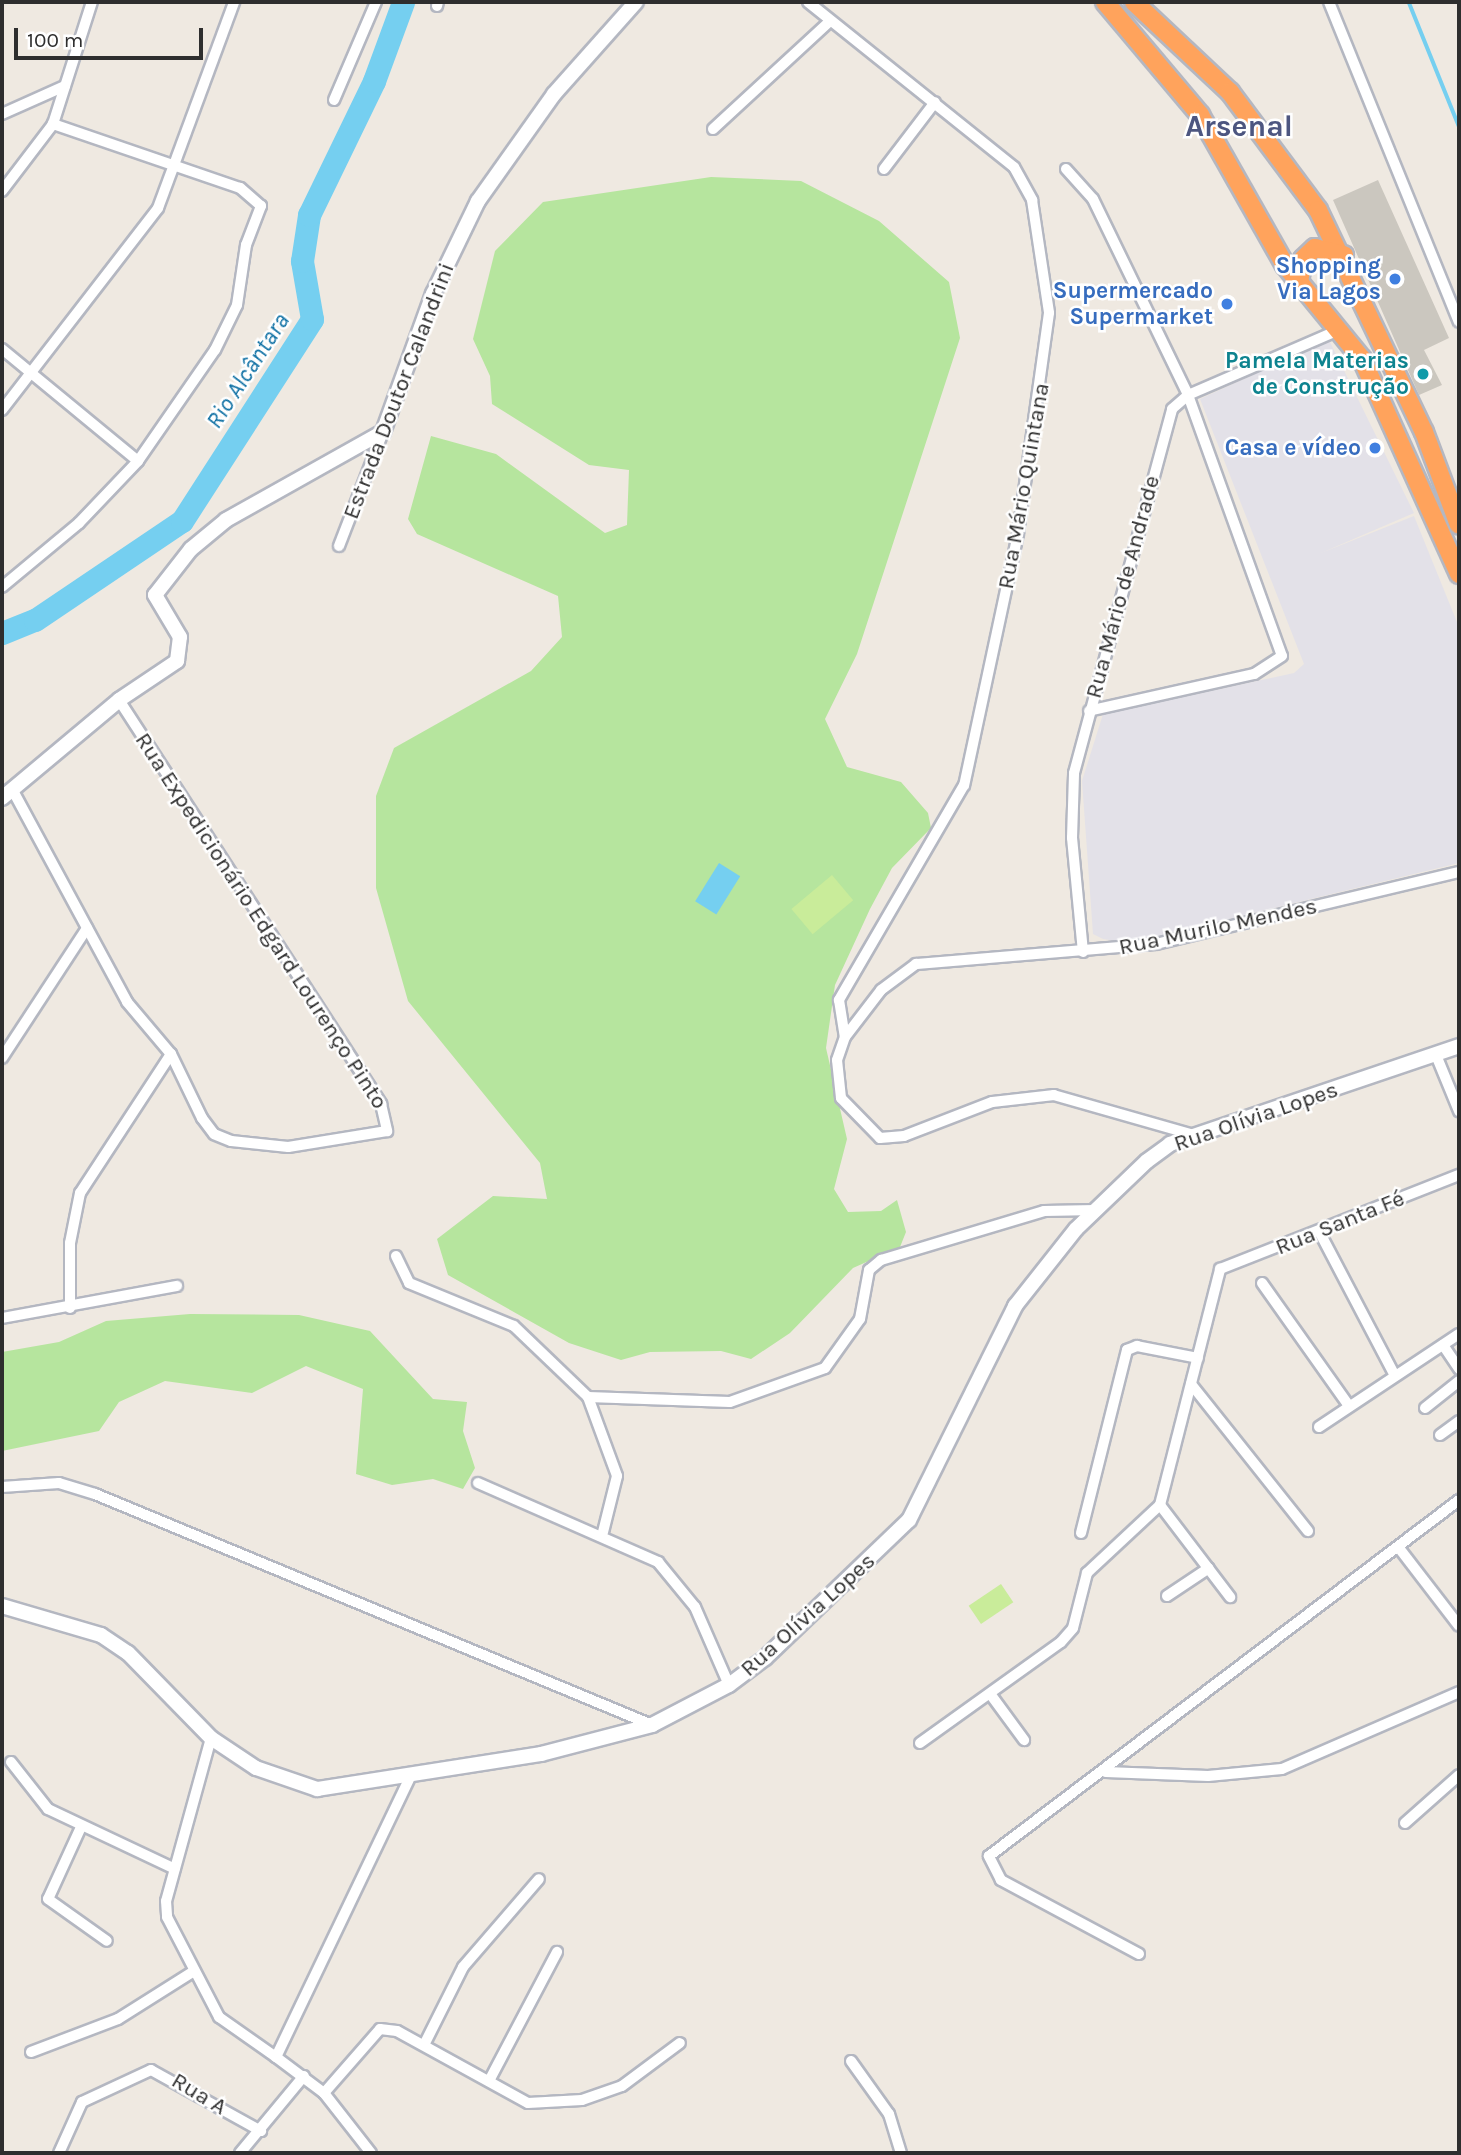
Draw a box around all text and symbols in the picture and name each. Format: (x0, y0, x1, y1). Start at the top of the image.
scale bar (18, 14, 206, 58)
text: 100 m (27, 28, 84, 52)
district label: Arsenal (1185, 108, 1293, 144)
place label: Shopping Via Lagos (1276, 252, 1381, 306)
street label: Estrada Doutor Calandrini (337, 259, 461, 523)
marker: Shopping Via Lagos (1387, 271, 1403, 287)
place label: Supermercado Supermarket (1053, 277, 1213, 331)
marker: Supermercado Supermarket (1219, 296, 1235, 312)
water label: Rio Alcântara (200, 308, 296, 434)
place label: Pamela Materias de Construção (1225, 347, 1409, 401)
marker: Pamela Materias de Construção (1415, 366, 1431, 382)
street label: Rua Mário Quintana (992, 381, 1056, 591)
place label: Casa e vídeo (1225, 434, 1361, 462)
marker: Casa e vídeo (1367, 440, 1383, 456)
street label: Rua Mário de Andrade (1080, 473, 1166, 701)
street label: Rua Expedicionário Edgard Lourenço Pinto (129, 728, 393, 1114)
street label: Rua Murilo Mendes (1116, 893, 1320, 961)
street label: Rua Olívia Lopes (1170, 1076, 1342, 1158)
street label: Rua Santa Fé (1272, 1185, 1408, 1261)
street label: Rua Olívia Lopes (735, 1547, 881, 1683)
street label: Rua A (166, 2067, 232, 2121)

